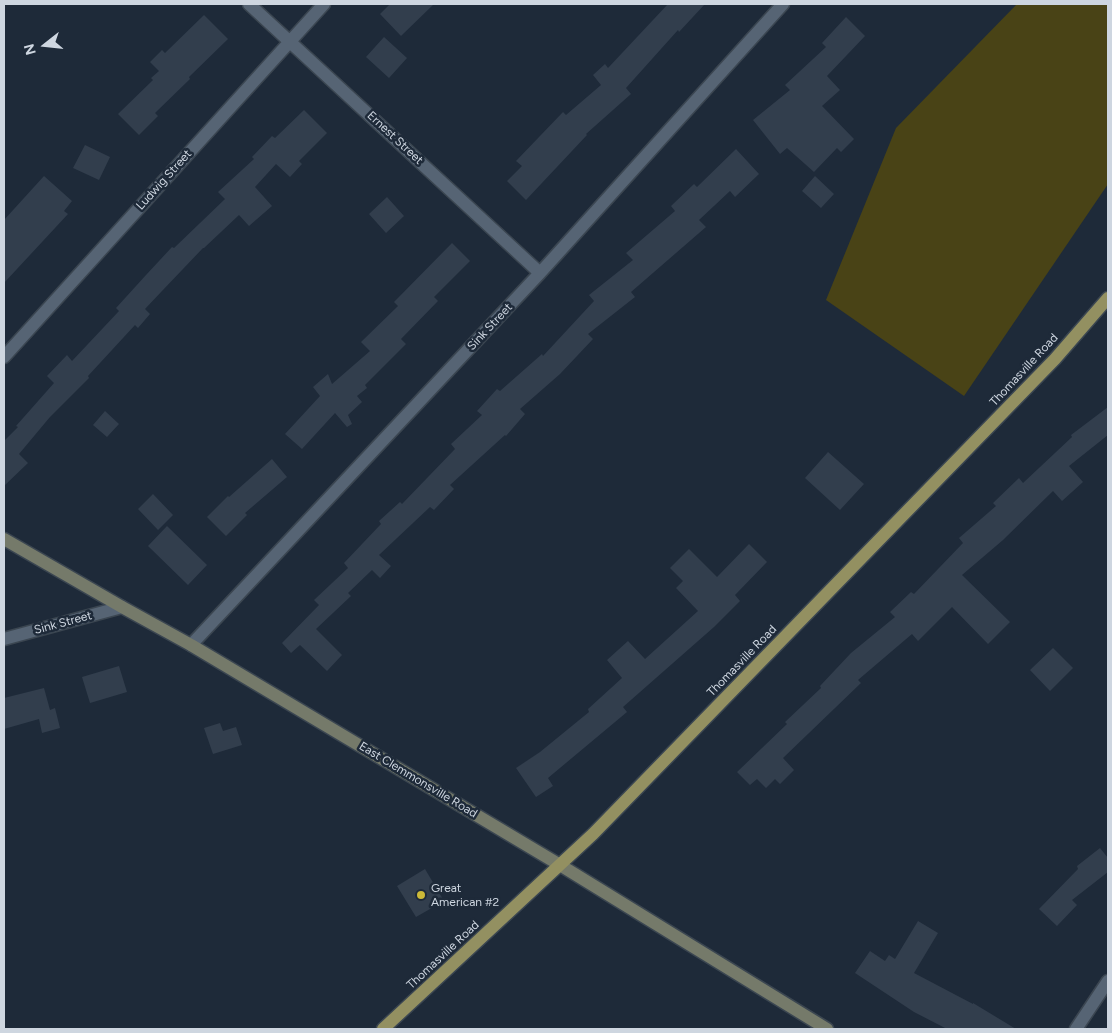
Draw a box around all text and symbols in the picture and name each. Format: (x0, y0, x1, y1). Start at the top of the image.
north arrow (20, 20, 70, 70)
text: N (20, 42, 40, 57)
street label: Ernest Street (364, 108, 426, 168)
street label: Ludwig Street (133, 147, 195, 213)
street label: Sink Street (465, 300, 515, 354)
street label: Thomasville Road (987, 331, 1061, 409)
street label: Sink Street (33, 608, 93, 638)
street label: Thomasville Road (704, 622, 780, 700)
street label: East Clemmonsville Road (356, 739, 480, 821)
place label: Great American #2 (431, 881, 499, 909)
marker: Great American #2 (415, 889, 427, 901)
street label: Thomasville Road (404, 918, 482, 992)

